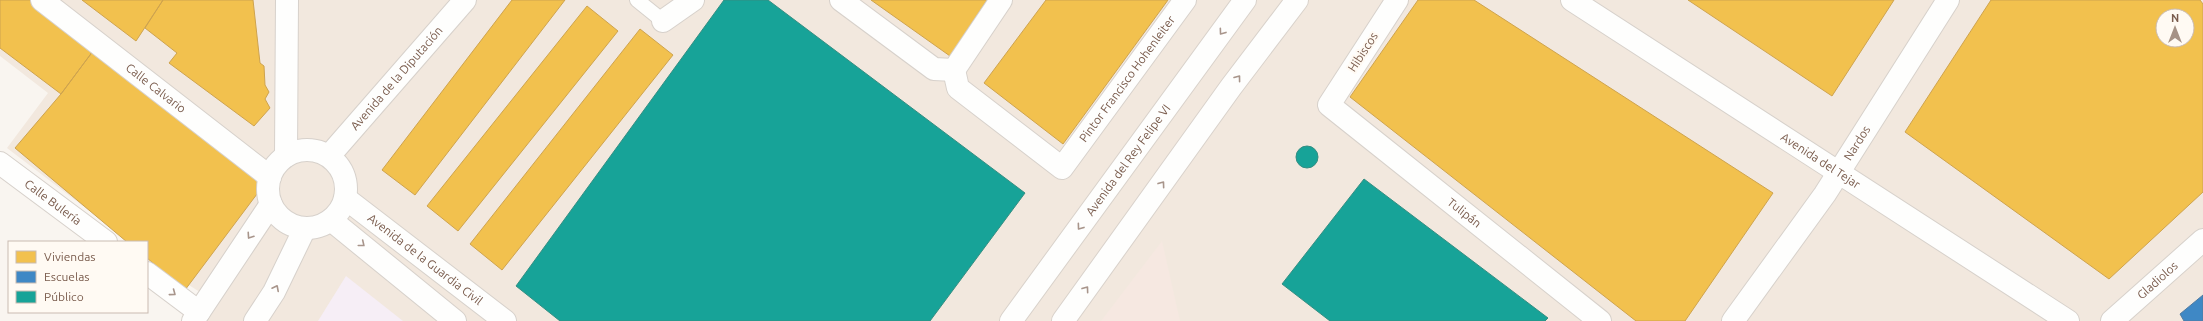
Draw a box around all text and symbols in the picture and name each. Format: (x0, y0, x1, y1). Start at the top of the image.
north arrow (2155, 8, 2195, 48)
text: N (2171, 12, 2179, 24)
street label: Pintor Francisco Hohenleiter (1076, 13, 1178, 144)
street label: Avenida de la Diputación (348, 24, 445, 132)
one-way arrow (1220, 27, 1227, 34)
street label: Hibiscos (1345, 30, 1380, 74)
street label: Calle Calvario (123, 61, 189, 115)
one-way arrow (1233, 76, 1240, 83)
street label: Avenida del Rey Felipe VI (1083, 102, 1173, 218)
street label: Nardos (1841, 123, 1873, 163)
street label: Avenida del Tejar (1779, 130, 1863, 191)
street label: Calle Bulería (22, 177, 84, 227)
one-way arrow (1157, 181, 1164, 188)
street label: Tulipán (1445, 195, 1484, 230)
street label: Avenida de la Guardia Civil (366, 211, 485, 307)
one-way arrow (1077, 223, 1085, 230)
one-way arrow (247, 232, 254, 239)
one-way arrow (357, 240, 364, 247)
legend (8, 241, 148, 313)
text: Viviendas (44, 250, 96, 263)
street label: Gladiolos (2134, 259, 2180, 301)
text: Escuelas (44, 270, 90, 283)
one-way arrow (271, 285, 279, 292)
one-way arrow (1081, 287, 1088, 294)
one-way arrow (169, 288, 176, 296)
text: Público (44, 290, 84, 303)

